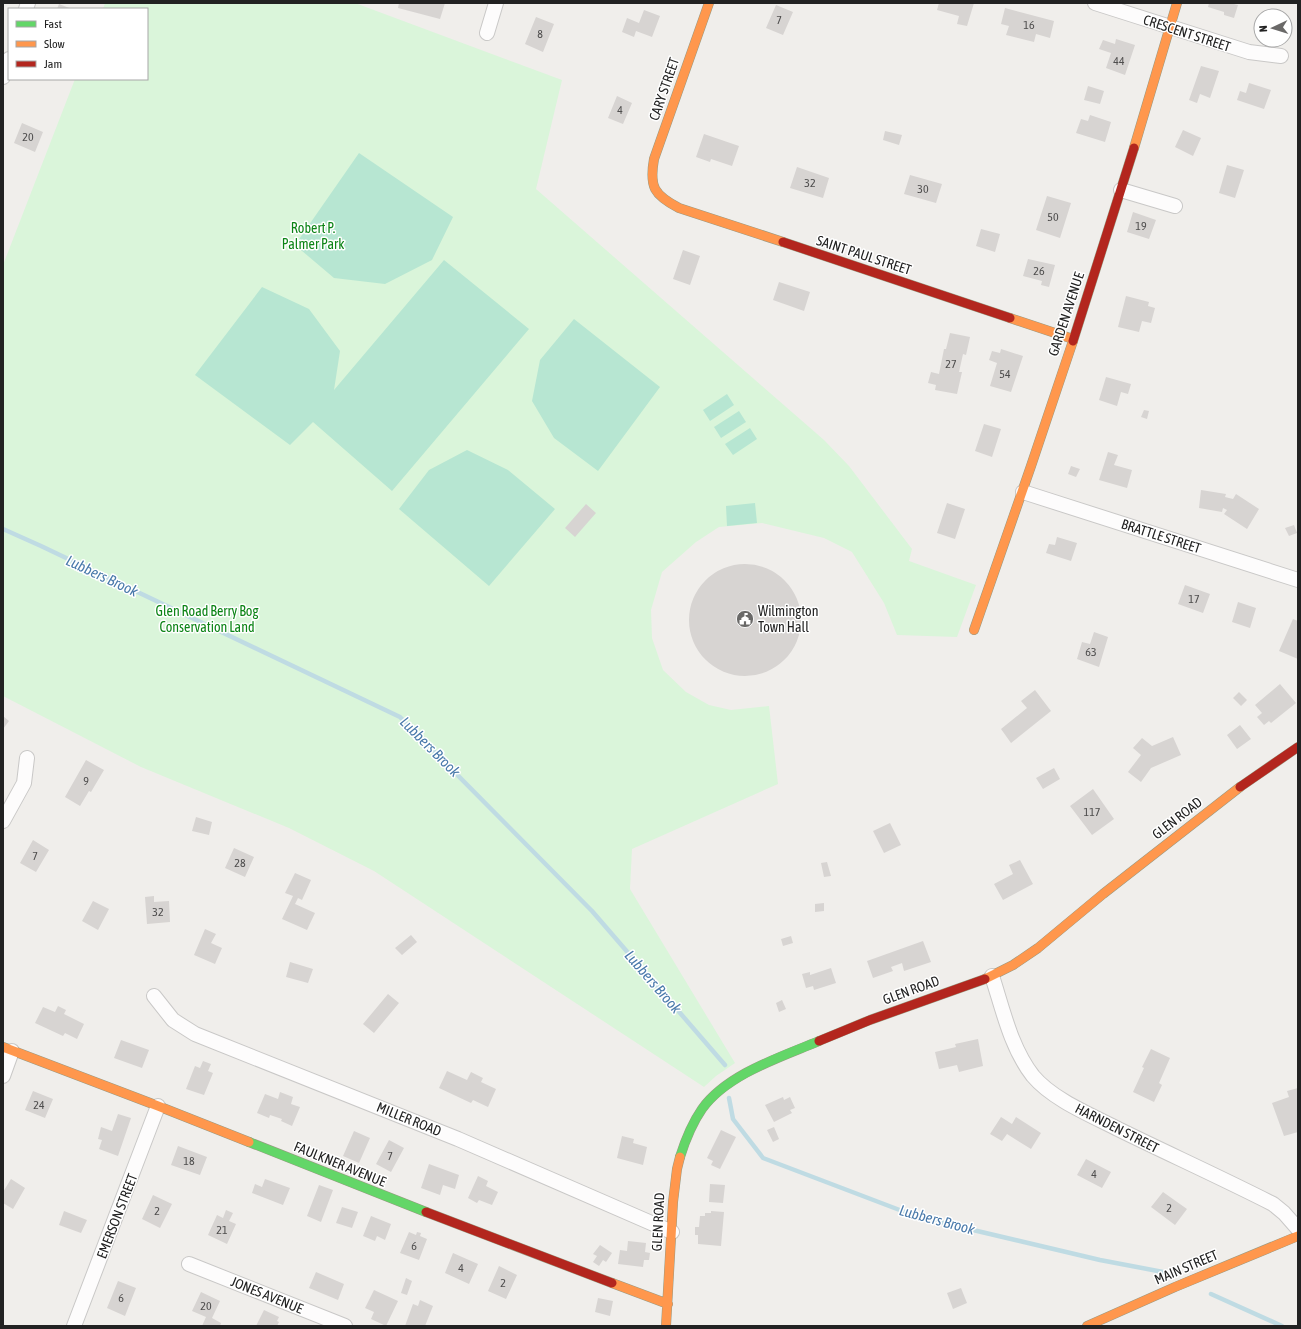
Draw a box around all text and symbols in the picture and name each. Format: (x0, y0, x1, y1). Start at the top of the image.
legend (8, 8, 148, 80)
north arrow (1253, 8, 1293, 48)
street label: CRESCENT STREET (1141, 11, 1233, 55)
house number: 7 (776, 13, 782, 27)
text: Fast (44, 17, 62, 31)
house number: 16 (1023, 18, 1035, 32)
text: N (1257, 25, 1269, 32)
house number: 8 (537, 27, 543, 41)
text: Slow (44, 37, 65, 51)
house number: 44 (1113, 54, 1125, 68)
street label: CARY STREET (646, 56, 682, 122)
text: Jam (44, 57, 62, 71)
house number: 4 (617, 103, 623, 117)
house number: 20 (22, 130, 34, 144)
house number: 32 (804, 176, 816, 190)
house number: 30 (917, 182, 929, 196)
house number: 50 (1047, 210, 1059, 224)
house number: 19 (1135, 219, 1147, 233)
park label: Robert P. Palmer Park (282, 220, 344, 252)
street label: SAINT PAUL STREET (815, 232, 913, 278)
house number: 26 (1033, 264, 1045, 278)
street label: GARDEN AVENUE (1045, 270, 1087, 358)
house number: 27 (945, 357, 957, 371)
house number: 54 (999, 367, 1011, 381)
street label: BRATTLE STREET (1119, 516, 1203, 556)
water label: Lubbers Brook (63, 551, 141, 600)
house number: 17 (1188, 592, 1200, 606)
park label: Glen Road Berry Bog Conservation Land (156, 603, 258, 635)
place label: Wilmington Town Hall (758, 603, 818, 635)
public building icon: Wilmington Town Hall (735, 609, 755, 629)
house number: 63 (1085, 645, 1097, 659)
water label: Lubbers Brook (397, 713, 464, 780)
house number: 9 (83, 774, 89, 788)
street label: GLEN ROAD (1149, 794, 1205, 842)
house number: 117 (1084, 805, 1101, 819)
house number: 7 (32, 849, 38, 863)
house number: 28 (234, 856, 246, 870)
house number: 32 (152, 905, 164, 919)
water label: Lubbers Brook (621, 947, 686, 1017)
street label: GLEN ROAD (881, 972, 941, 1008)
house number: 24 (33, 1098, 45, 1112)
street label: MILLER ROAD (374, 1099, 444, 1139)
street label: HARNDEN STREET (1073, 1100, 1161, 1156)
street label: FAULKNER AVENUE (292, 1138, 388, 1190)
house number: 7 (387, 1149, 393, 1163)
house number: 18 (183, 1154, 195, 1168)
house number: 4 (1091, 1167, 1097, 1181)
street label: EMERSON STREET (93, 1171, 141, 1261)
street label: GLEN ROAD (648, 1192, 668, 1252)
water label: Lubbers Brook (897, 1201, 977, 1238)
house number: 2 (1166, 1201, 1172, 1215)
house number: 2 (154, 1204, 160, 1218)
house number: 21 (216, 1223, 228, 1237)
house number: 6 (411, 1239, 417, 1253)
street label: MAIN STREET (1152, 1247, 1220, 1287)
house number: 4 (458, 1261, 464, 1275)
street label: JONES AVENUE (229, 1273, 306, 1317)
house number: 2 (500, 1276, 506, 1290)
house number: 6 (118, 1291, 124, 1305)
house number: 20 (200, 1299, 212, 1313)

